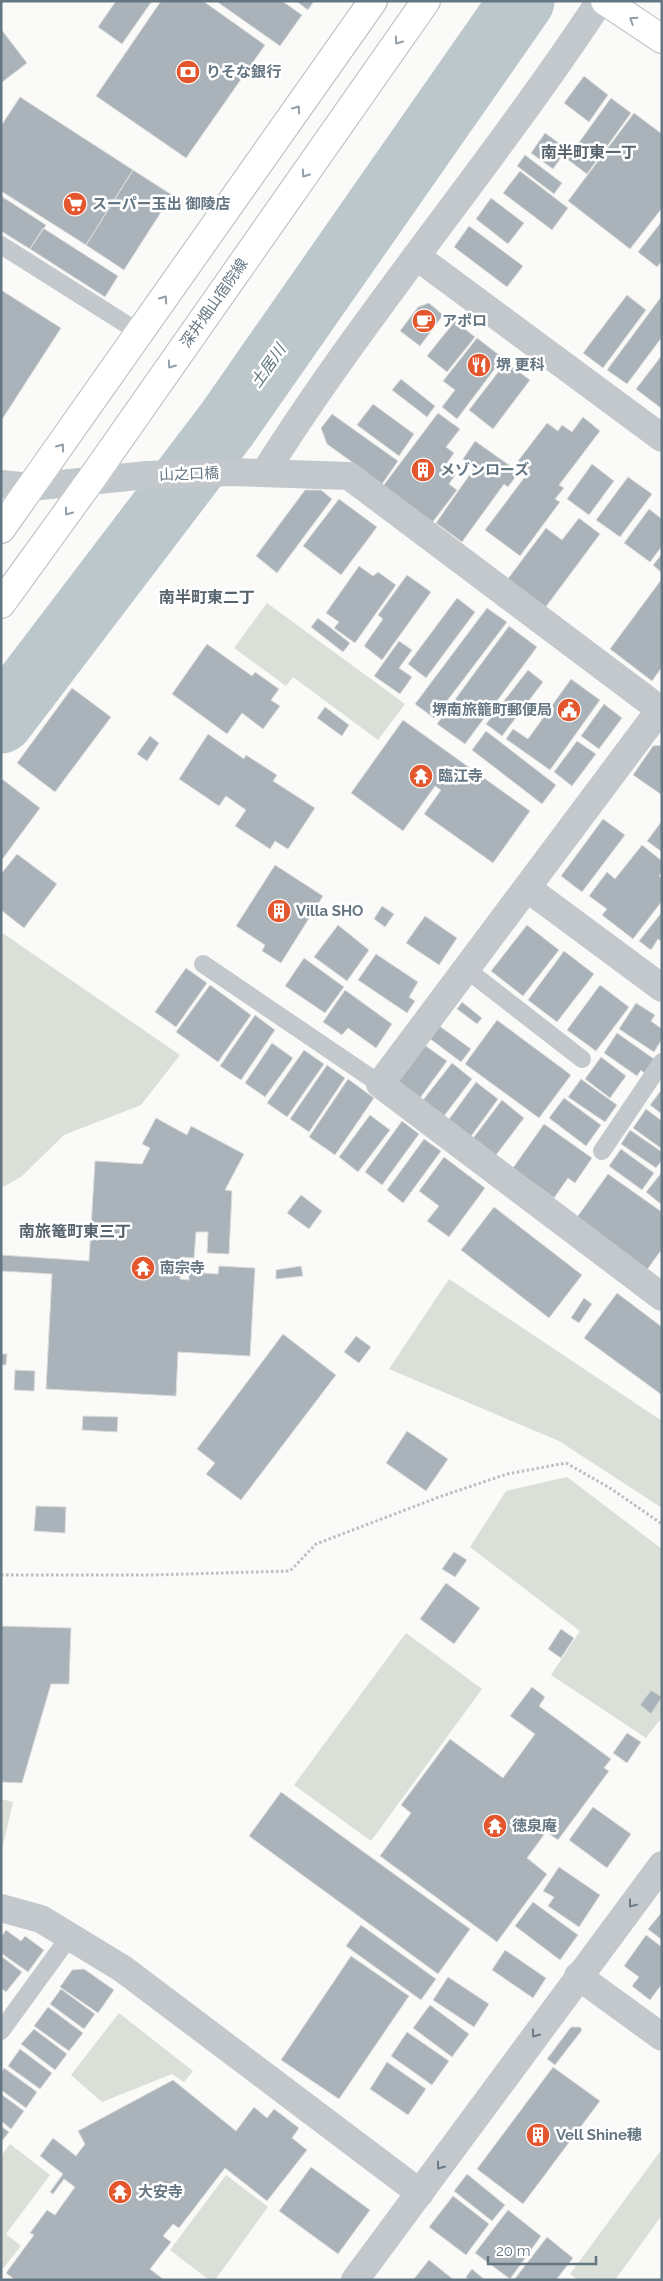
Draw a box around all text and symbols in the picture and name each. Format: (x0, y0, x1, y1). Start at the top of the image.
one-way arrow (630, 17, 639, 26)
one-way arrow (395, 35, 404, 45)
bank icon: りそな銀行 (175, 59, 201, 85)
place label: りそな銀行 (206, 63, 281, 81)
one-way arrow (291, 105, 300, 115)
district label: 南半町東一丁 (541, 143, 637, 162)
one-way arrow (302, 168, 311, 178)
supermarket icon: スーパー玉出 御陵店 (62, 191, 88, 217)
place label: スーパー玉出 御陵店 (92, 195, 230, 213)
street label: 深井畑山宿院線 (177, 255, 251, 351)
one-way arrow (158, 296, 167, 305)
cafe icon: アポロ (411, 308, 437, 334)
place label: アポロ (442, 312, 487, 330)
water label: 土居川 (246, 339, 291, 391)
restaurant icon: 堺 更科 (466, 352, 492, 378)
place label: 堺 更科 (496, 356, 545, 374)
one-way arrow (168, 359, 177, 368)
one-way arrow (55, 444, 63, 453)
building icon: メゾンローズ (410, 457, 436, 483)
place label: メゾンローズ (440, 461, 529, 479)
street label: 山之口橋 (159, 464, 219, 484)
one-way arrow (65, 506, 74, 516)
district label: 南半町東二丁 (159, 588, 255, 607)
public building icon: 堺南旅籠町郵便局 (556, 697, 582, 723)
place label: 堺南旅籠町郵便局 (432, 701, 552, 719)
temple icon: 臨江寺 (408, 763, 434, 789)
place label: 臨江寺 (438, 767, 483, 785)
building icon: Villa SHO (266, 898, 292, 924)
place label: Villa SHO (296, 902, 363, 920)
district label: 南旅篭町東三丁 (19, 1222, 131, 1241)
temple icon: 南宗寺 (130, 1255, 156, 1281)
place label: 南宗寺 (160, 1259, 205, 1277)
temple icon: 徳泉庵 (482, 1813, 508, 1839)
place label: 徳泉庵 (512, 1817, 557, 1835)
one-way arrow (630, 1898, 638, 1907)
one-way arrow (533, 2028, 541, 2037)
building icon: Vell Shine穂 (525, 2122, 551, 2148)
place label: Vell Shine穂 (556, 2126, 642, 2144)
one-way arrow (437, 2160, 445, 2169)
temple icon: 大安寺 (107, 2179, 133, 2205)
place label: 大安寺 (138, 2183, 183, 2201)
scale bar (488, 2234, 596, 2266)
text: 20 m (496, 2242, 531, 2260)

